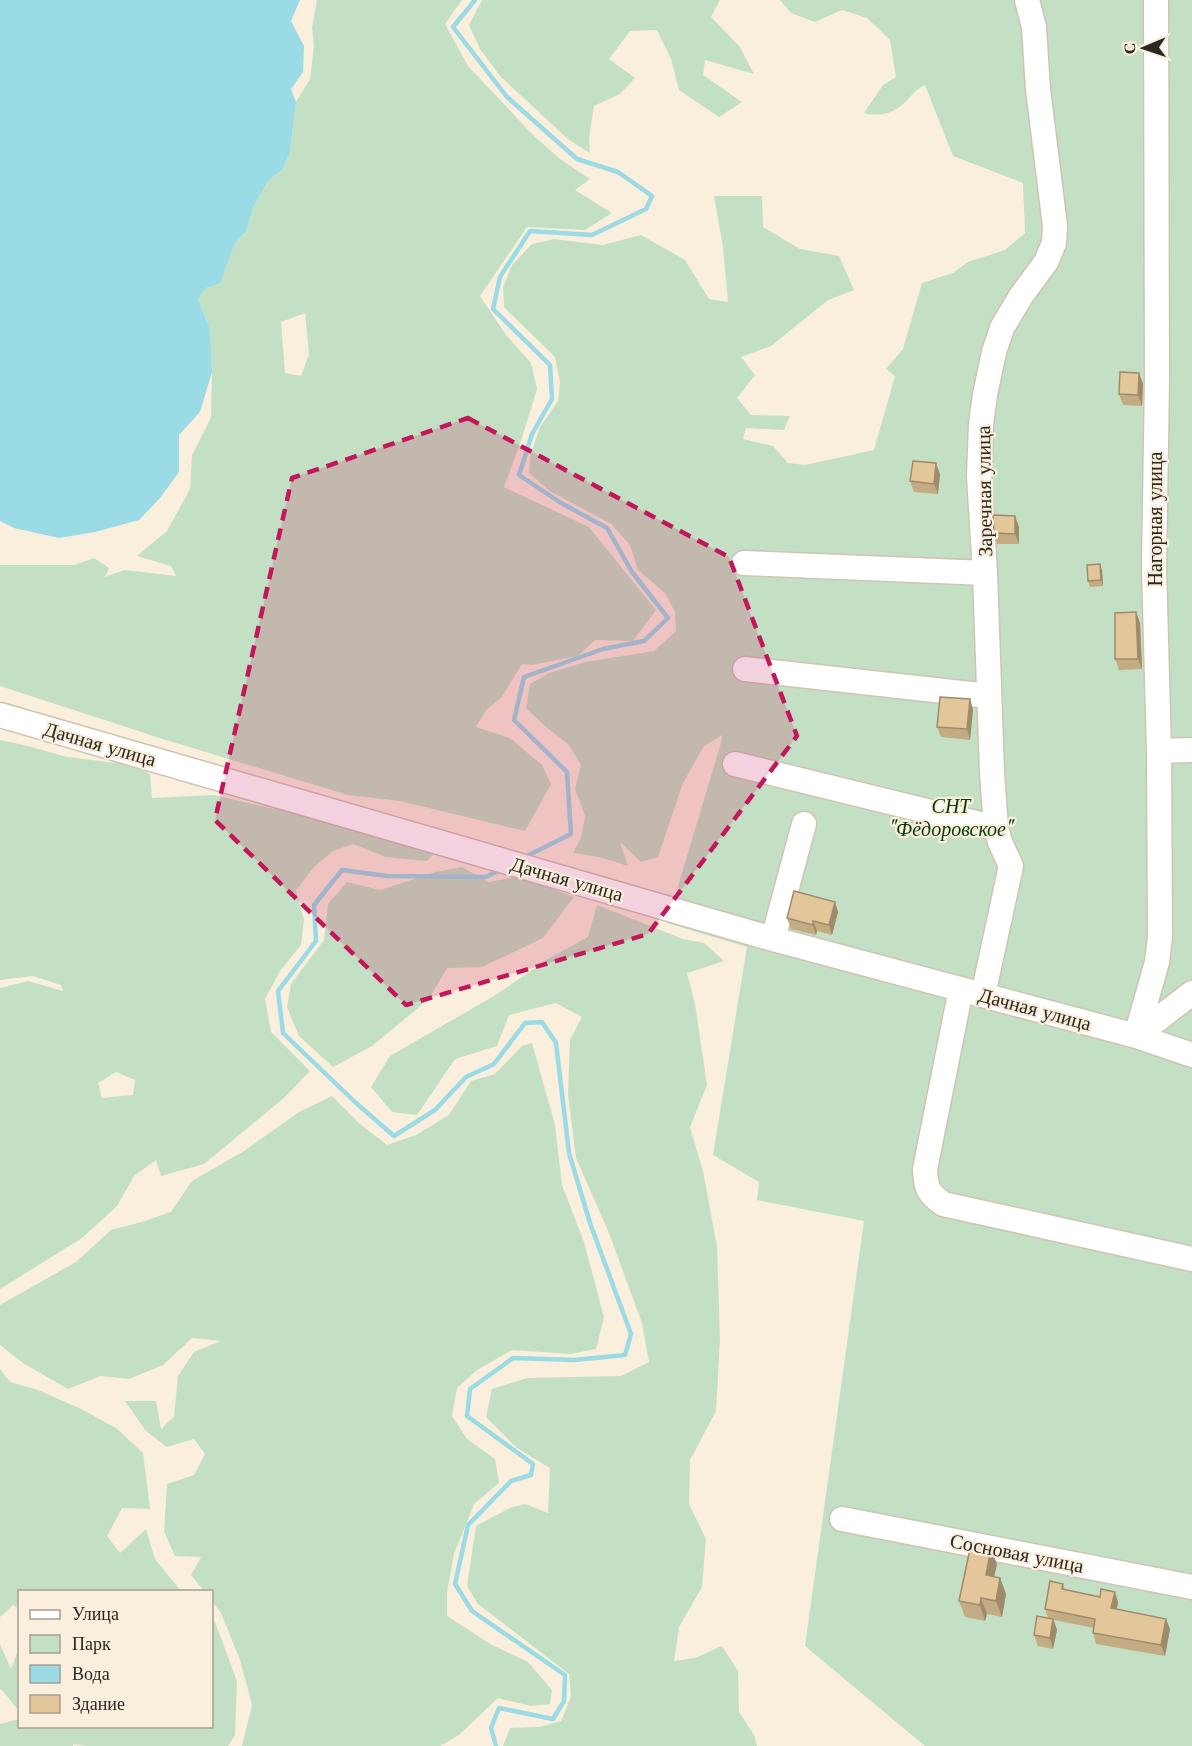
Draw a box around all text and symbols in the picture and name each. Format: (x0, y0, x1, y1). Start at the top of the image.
north arrow (1114, 18, 1174, 78)
text: С (1119, 42, 1139, 55)
street label: Заречная улица (971, 425, 997, 557)
street label: Нагорная улица (1143, 451, 1167, 586)
street label: Дачная улица (41, 717, 159, 772)
park label: СНТ "Фёдоровское" (889, 794, 1015, 841)
street label: Дачная улица (508, 852, 626, 907)
street label: Дачная улица (976, 982, 1094, 1036)
street label: Сосновая улица (948, 1528, 1086, 1578)
legend (18, 1590, 213, 1728)
text: Улица (72, 1603, 119, 1625)
text: Парк (72, 1633, 111, 1655)
text: Вода (72, 1663, 110, 1685)
text: Здание (72, 1693, 125, 1715)

